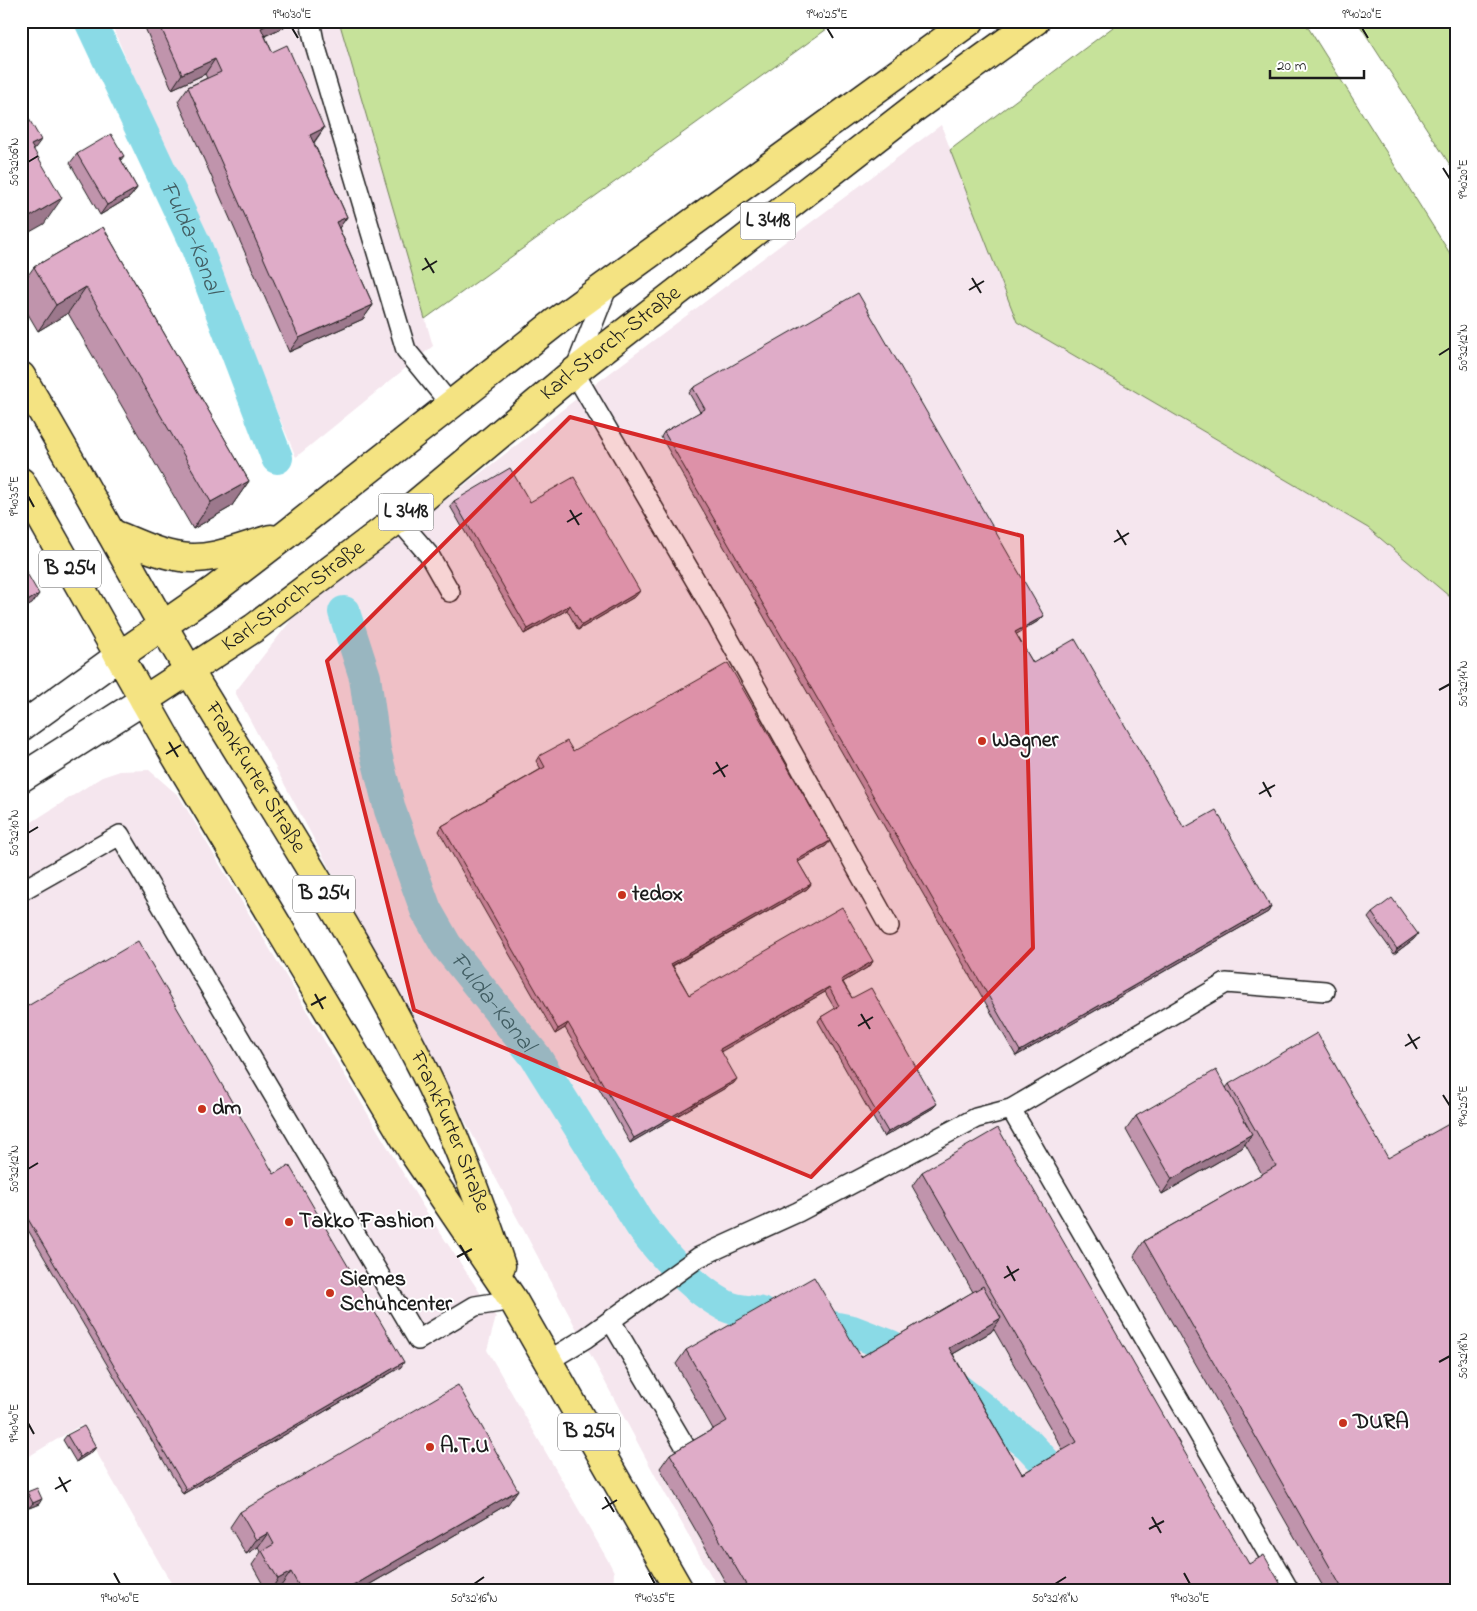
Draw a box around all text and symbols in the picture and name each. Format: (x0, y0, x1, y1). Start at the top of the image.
text: 9°40'30"E (273, 6, 311, 24)
text: 9°40'25"E (806, 6, 848, 24)
text: 9°40'20"E (1342, 6, 1382, 24)
scale bar (1270, 48, 1363, 80)
text: 20 m (1277, 55, 1307, 77)
text: 50°32'06"N (6, 138, 24, 186)
text: 9°40'20"E (1455, 159, 1473, 199)
water label: Fulda-Kanal (150, 175, 231, 302)
road number: L 3418 (740, 202, 796, 240)
street label: Karl-Storch-Straße (534, 278, 688, 409)
text: 50°32'12"N (1455, 324, 1473, 372)
text: 9°40'35"E (6, 476, 24, 516)
road number: L 3418 (378, 494, 434, 530)
street label: Karl-Storch-Straße (216, 533, 372, 661)
road number: B 254 (39, 550, 101, 588)
text: 50°32'14"N (1455, 660, 1473, 708)
street label: Frankfurter Straße (195, 695, 314, 860)
place label: Wagner (992, 725, 1060, 758)
marker: Wagner (976, 735, 988, 747)
text: 50°32'10"N (6, 809, 24, 857)
road number: B 254 (293, 876, 355, 912)
place label: tedox (631, 879, 683, 911)
marker: tedox (616, 889, 628, 901)
water label: Fulda-Kanal (441, 944, 545, 1063)
street label: Frankfurter Straße (400, 1045, 498, 1218)
text: 9°40'25"E (1455, 1085, 1473, 1127)
place label: dm (212, 1093, 241, 1125)
marker: dm (196, 1103, 208, 1115)
text: 50°32'12"N (6, 1145, 24, 1193)
place label: Takko Fashion (299, 1206, 434, 1238)
marker: Takko Fashion (283, 1216, 295, 1228)
place label: Siemes Schuhcenter (340, 1264, 453, 1321)
marker: Siemes Schuhcenter (324, 1287, 336, 1299)
text: 50°32'18"N (1455, 1333, 1473, 1379)
text: 9°40'40"E (6, 1404, 24, 1442)
place label: DURA (1352, 1407, 1409, 1439)
road number: B 254 (558, 1414, 620, 1450)
marker: DURA (1337, 1417, 1349, 1429)
place label: A.T.U (440, 1431, 489, 1463)
marker: A.T.U (424, 1441, 436, 1453)
text: 9°40'40"E (101, 1590, 139, 1608)
text: 50°32'16"N (450, 1590, 498, 1608)
text: 9°40'35"E (635, 1590, 675, 1608)
text: 50°32'18"N (1032, 1590, 1078, 1608)
text: 9°40'30"E (1171, 1590, 1209, 1608)

